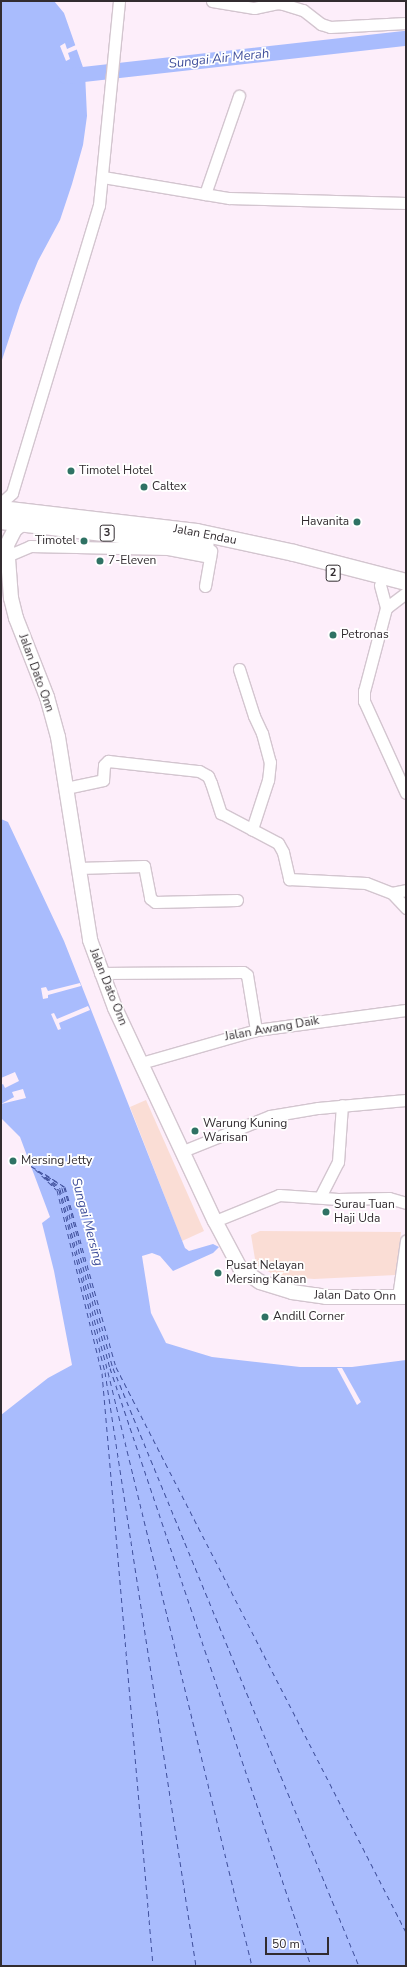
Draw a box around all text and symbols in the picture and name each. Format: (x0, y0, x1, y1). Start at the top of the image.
water label: Sungai Air Merah (168, 46, 270, 72)
place label: Timotel Hotel (79, 464, 153, 478)
marker: Timotel Hotel (66, 466, 76, 476)
place label: Caltex (152, 480, 186, 494)
marker: Caltex (139, 482, 149, 492)
place label: Havanita (301, 515, 349, 529)
marker: Havanita (352, 517, 362, 527)
street label: Jalan Endau (172, 522, 238, 548)
road number: 3 (99, 524, 115, 542)
place label: Timotel (35, 534, 76, 548)
marker: Timotel (79, 536, 89, 546)
place label: 7-Eleven (108, 554, 156, 568)
marker: 7-Eleven (95, 556, 105, 566)
road number: 2 (325, 564, 341, 582)
place label: Petronas (341, 628, 389, 642)
marker: Petronas (328, 630, 338, 640)
street label: Jalan Dato Onn (15, 632, 57, 714)
street label: Jalan Dato Onn (86, 946, 130, 1028)
street label: Jalan Awang Daik (224, 1014, 320, 1044)
place label: Warung Kuning Warisan (203, 1117, 287, 1145)
marker: Warung Kuning Warisan (190, 1126, 200, 1136)
place label: Mersing Jetty (21, 1154, 92, 1168)
marker: Mersing Jetty (8, 1156, 18, 1166)
water label: Sungai Mersing (68, 1176, 106, 1268)
place label: Surau Tuan Haji Uda (334, 1198, 395, 1226)
marker: Surau Tuan Haji Uda (321, 1207, 331, 1217)
place label: Pusat Nelayan Mersing Kanan (226, 1259, 306, 1287)
marker: Pusat Nelayan Mersing Kanan (213, 1268, 223, 1278)
street label: Jalan Dato Onn (314, 1288, 396, 1304)
place label: Andill Corner (273, 1310, 345, 1324)
marker: Andill Corner (260, 1312, 270, 1322)
scale bar (267, 1929, 331, 1955)
text: 50 m (272, 1936, 300, 1952)

